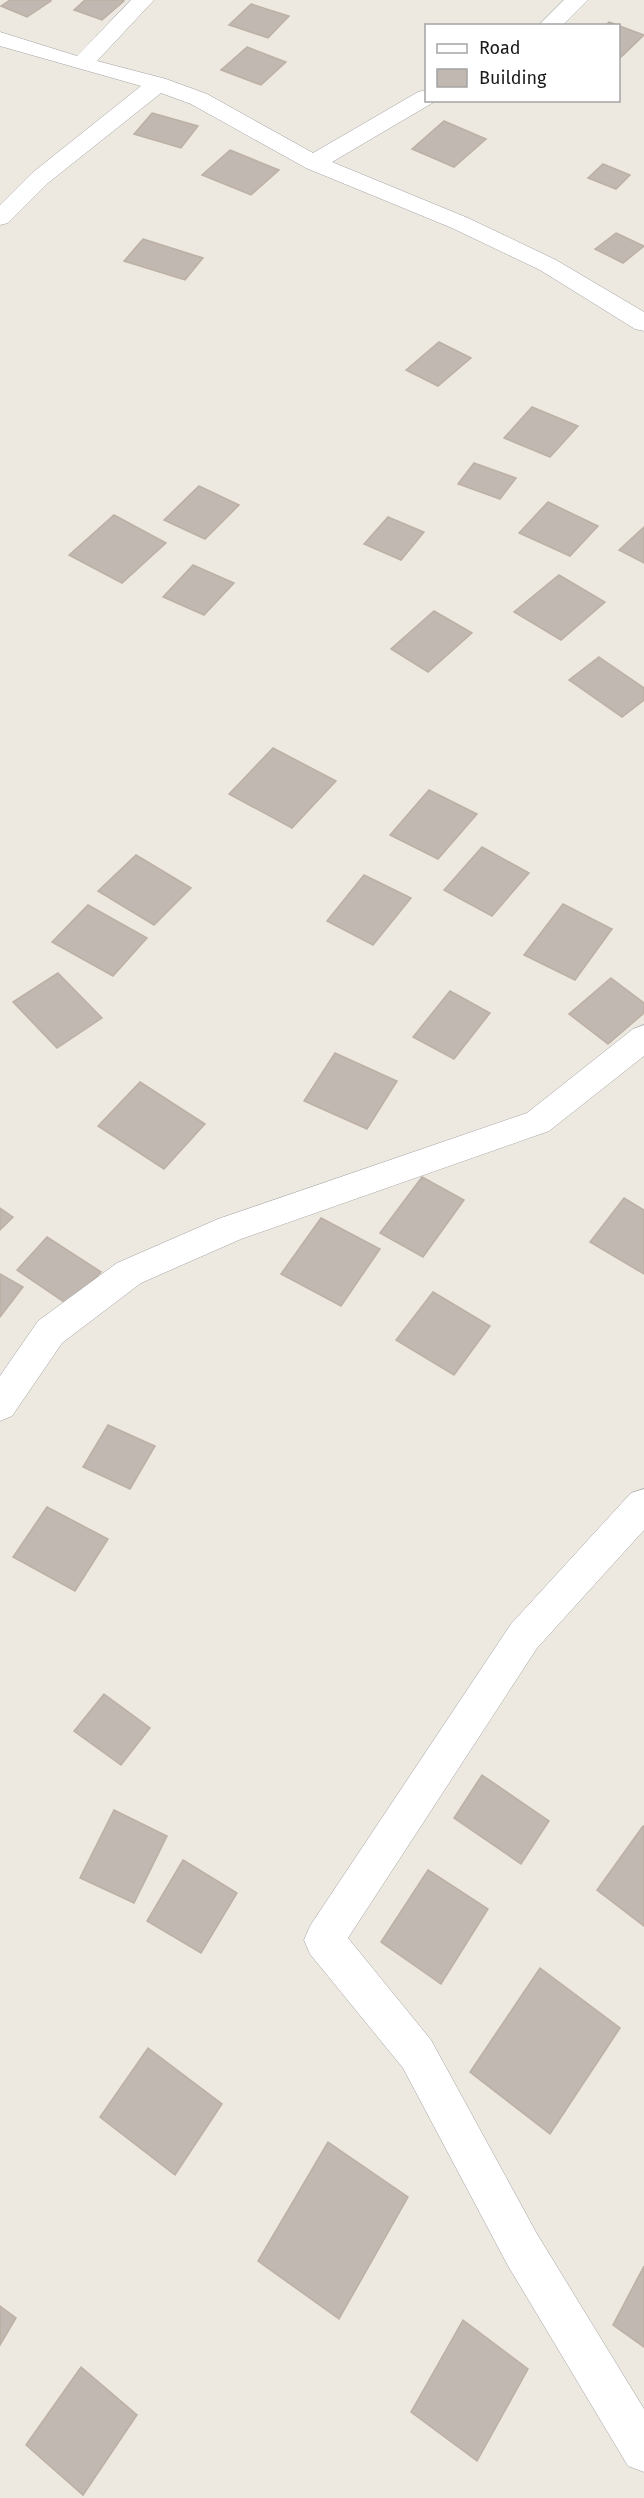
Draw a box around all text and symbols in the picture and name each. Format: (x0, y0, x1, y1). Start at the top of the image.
legend (425, 24, 620, 102)
text: Road (479, 37, 521, 59)
text: Building (479, 67, 547, 89)

